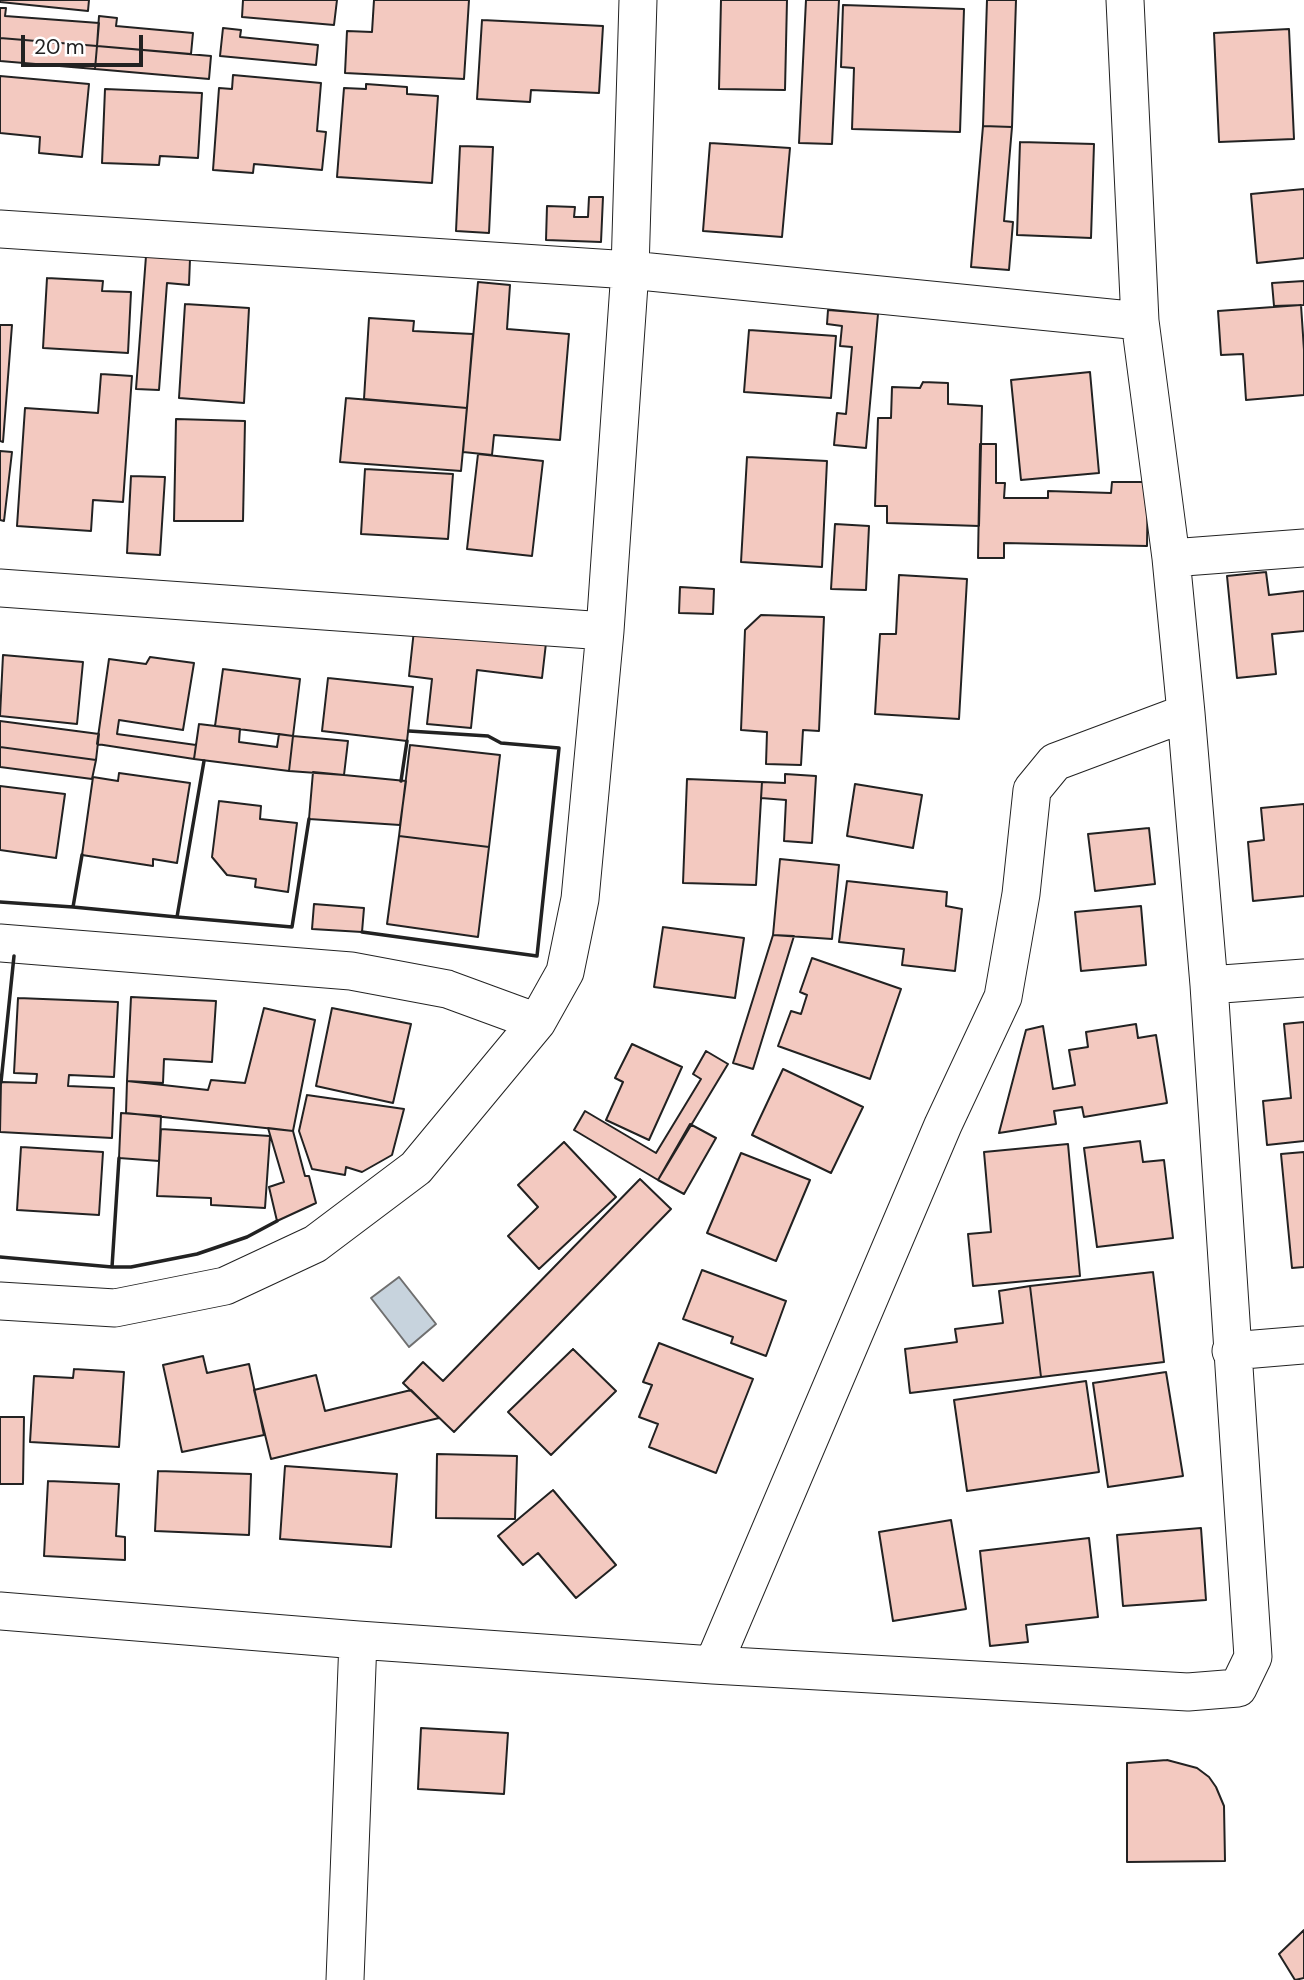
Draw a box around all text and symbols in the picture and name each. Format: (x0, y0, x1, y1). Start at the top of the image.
scale bar (24, 21, 147, 65)
text: 20 m (34, 33, 85, 61)

